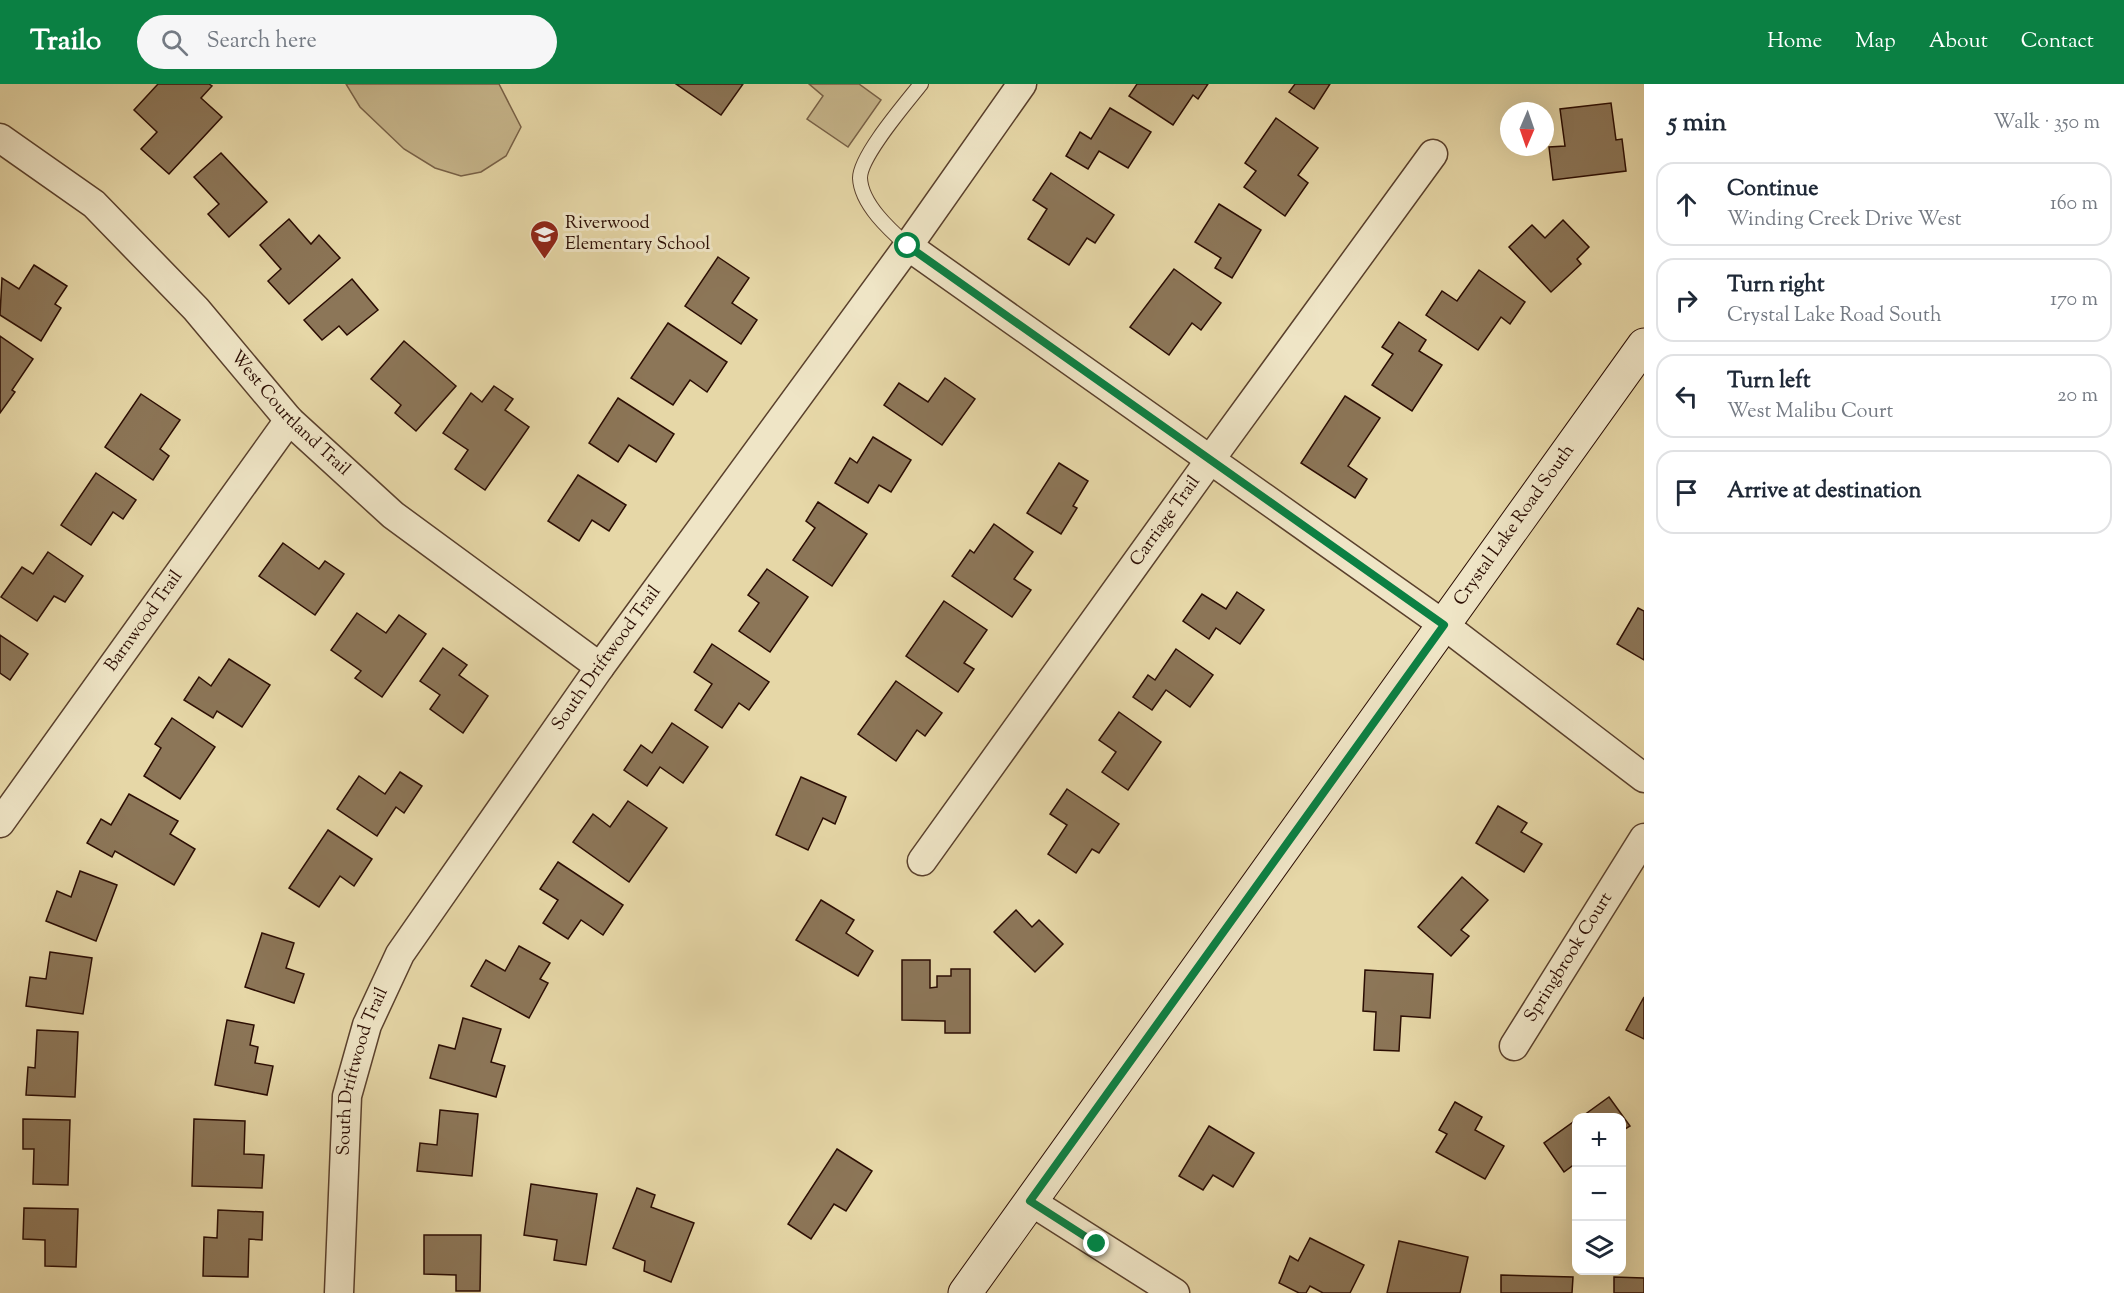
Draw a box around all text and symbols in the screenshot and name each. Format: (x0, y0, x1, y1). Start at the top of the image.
search box (137, 15, 557, 69)
text: Trailo (30, 22, 101, 62)
icon: search (158, 26, 191, 59)
text: Search here (206, 26, 317, 58)
text: Home (1767, 27, 1822, 57)
text: Map (1855, 27, 1896, 57)
text: About (1929, 27, 1988, 57)
text: Contact (2021, 27, 2094, 57)
north arrow (1500, 102, 1554, 156)
text: 5 min (1668, 105, 1727, 142)
text: Walk · 350 m (1993, 109, 2100, 138)
text: Continue (1727, 174, 1818, 206)
icon: ahead (1670, 188, 1703, 221)
text: 160 m (2050, 190, 2098, 219)
text: Winding Creek Drive West (1727, 206, 1962, 235)
place label: Riverwood Elementary School (565, 211, 710, 258)
school or university icon: Riverwood Elementary School (528, 218, 560, 260)
route start (894, 232, 920, 258)
text: Turn right (1727, 270, 1824, 302)
icon: right (1670, 284, 1703, 317)
text: 170 m (2050, 286, 2098, 315)
text: Crystal Lake Road South (1727, 302, 1942, 331)
street label: West Courtland Trail (223, 345, 356, 483)
text: Turn left (1727, 366, 1810, 398)
icon: left (1670, 380, 1703, 413)
text: 20 m (2057, 382, 2098, 411)
text: West Malibu Court (1727, 398, 1893, 427)
street label: Crystal Lake Road South (1448, 439, 1582, 612)
street label: Carriage Trail (1124, 471, 1207, 572)
icon: arrive (1670, 476, 1703, 509)
text: Arrive at destination (1727, 476, 1922, 508)
street label: Barnwood Trail (99, 565, 190, 677)
street label: South Driftwood Trail (546, 581, 668, 736)
street label: Springbrook Court (1519, 888, 1620, 1028)
street label: South Driftwood Trail (332, 984, 395, 1156)
map controls (1572, 1113, 1626, 1275)
button: + (1572, 1113, 1626, 1167)
button: − (1572, 1167, 1626, 1221)
button: layers (1572, 1221, 1626, 1275)
route end (1083, 1230, 1109, 1256)

